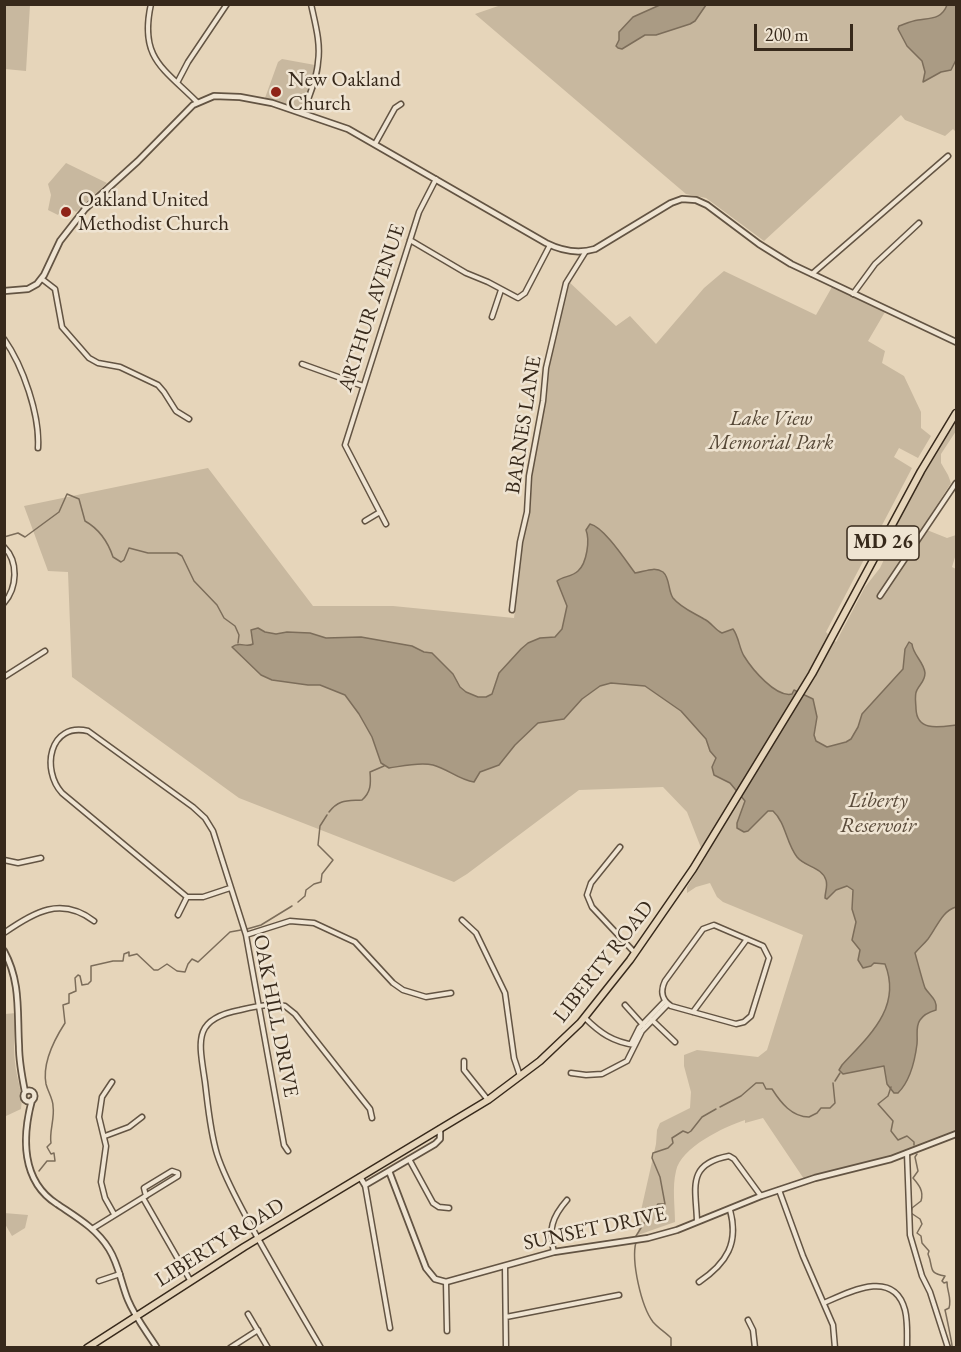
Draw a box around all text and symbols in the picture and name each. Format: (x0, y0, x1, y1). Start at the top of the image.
scale bar (757, 12, 856, 50)
text: 200 m (765, 23, 809, 46)
place label: New Oakland Church (288, 67, 401, 117)
marker: New Oakland Church (269, 85, 283, 99)
place label: Oakland United Methodist Church (78, 187, 229, 237)
marker: Oakland United Methodist Church (59, 205, 73, 219)
street label: ARTHUR AVENUE (333, 221, 411, 395)
street label: BARNES LANE (501, 354, 547, 496)
park label: Lake View Memorial Park (708, 406, 834, 456)
road number: MD 26 (847, 526, 919, 560)
water label: Liberty Reservoir (840, 788, 916, 840)
street label: LIBERTY ROAD (549, 896, 659, 1028)
street label: OAK HILL DRIVE (247, 933, 303, 1099)
street label: LIBERTY ROAD (151, 1193, 289, 1293)
street label: SUNSET DRIVE (521, 1202, 669, 1256)

